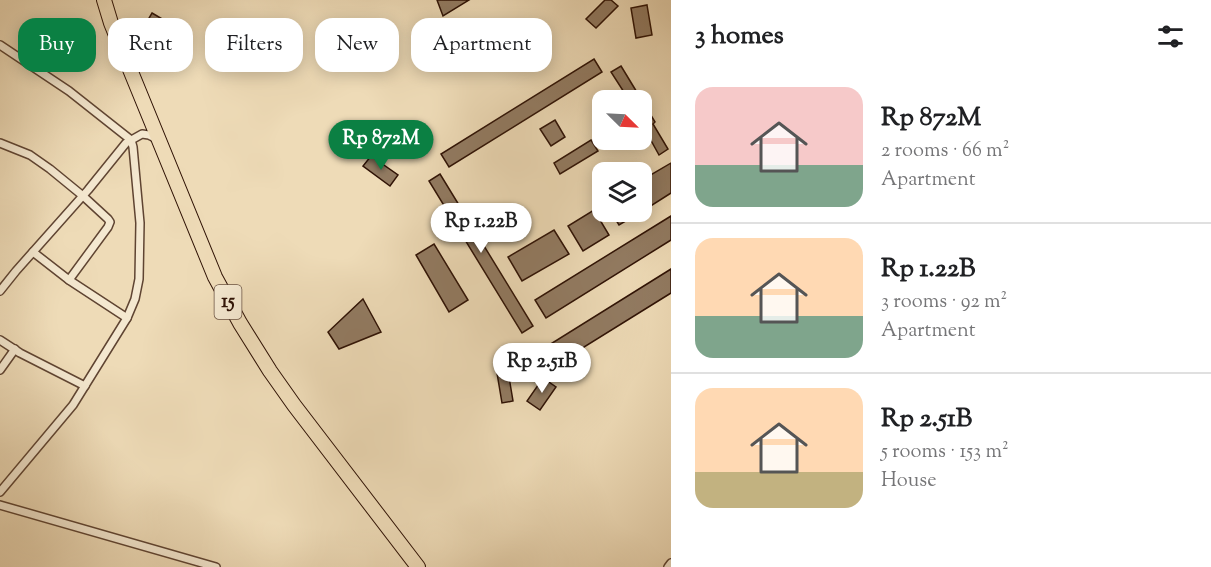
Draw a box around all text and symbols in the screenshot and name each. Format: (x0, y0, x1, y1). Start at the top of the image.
chip: Buy (18, 18, 96, 72)
chip: Rent (108, 18, 193, 72)
chip: Filters (205, 18, 303, 72)
chip: New (315, 18, 399, 72)
chip: Apartment (411, 18, 552, 72)
text: 3 homes (695, 18, 784, 55)
icon: filters (1154, 20, 1187, 53)
north arrow (592, 90, 652, 150)
map controls (592, 90, 652, 222)
text: Rp 872M (881, 100, 981, 137)
icon: home (743, 111, 815, 183)
pin: Rp 872M (326, 120, 436, 171)
text: Rp 872M (342, 125, 420, 154)
text: 2 rooms · 66 m² (881, 137, 1009, 166)
button: layers (592, 162, 652, 222)
text: Apartment (881, 166, 976, 195)
pin: Rp 1.22B (419, 203, 543, 254)
text: Rp 1.22B (445, 208, 517, 237)
text: Rp 1.22B (881, 251, 975, 288)
icon: home (743, 262, 815, 334)
road number: 15 (214, 285, 242, 319)
text: 3 rooms · 92 m² (881, 288, 1007, 317)
text: Apartment (881, 317, 976, 346)
pin: Rp 2.51B (480, 343, 604, 394)
text: Rp 2.51B (507, 348, 577, 377)
text: Rp 2.51B (881, 401, 972, 438)
icon: home (743, 412, 815, 484)
text: 5 rooms · 153 m² (881, 438, 1009, 467)
text: House (881, 467, 936, 496)

